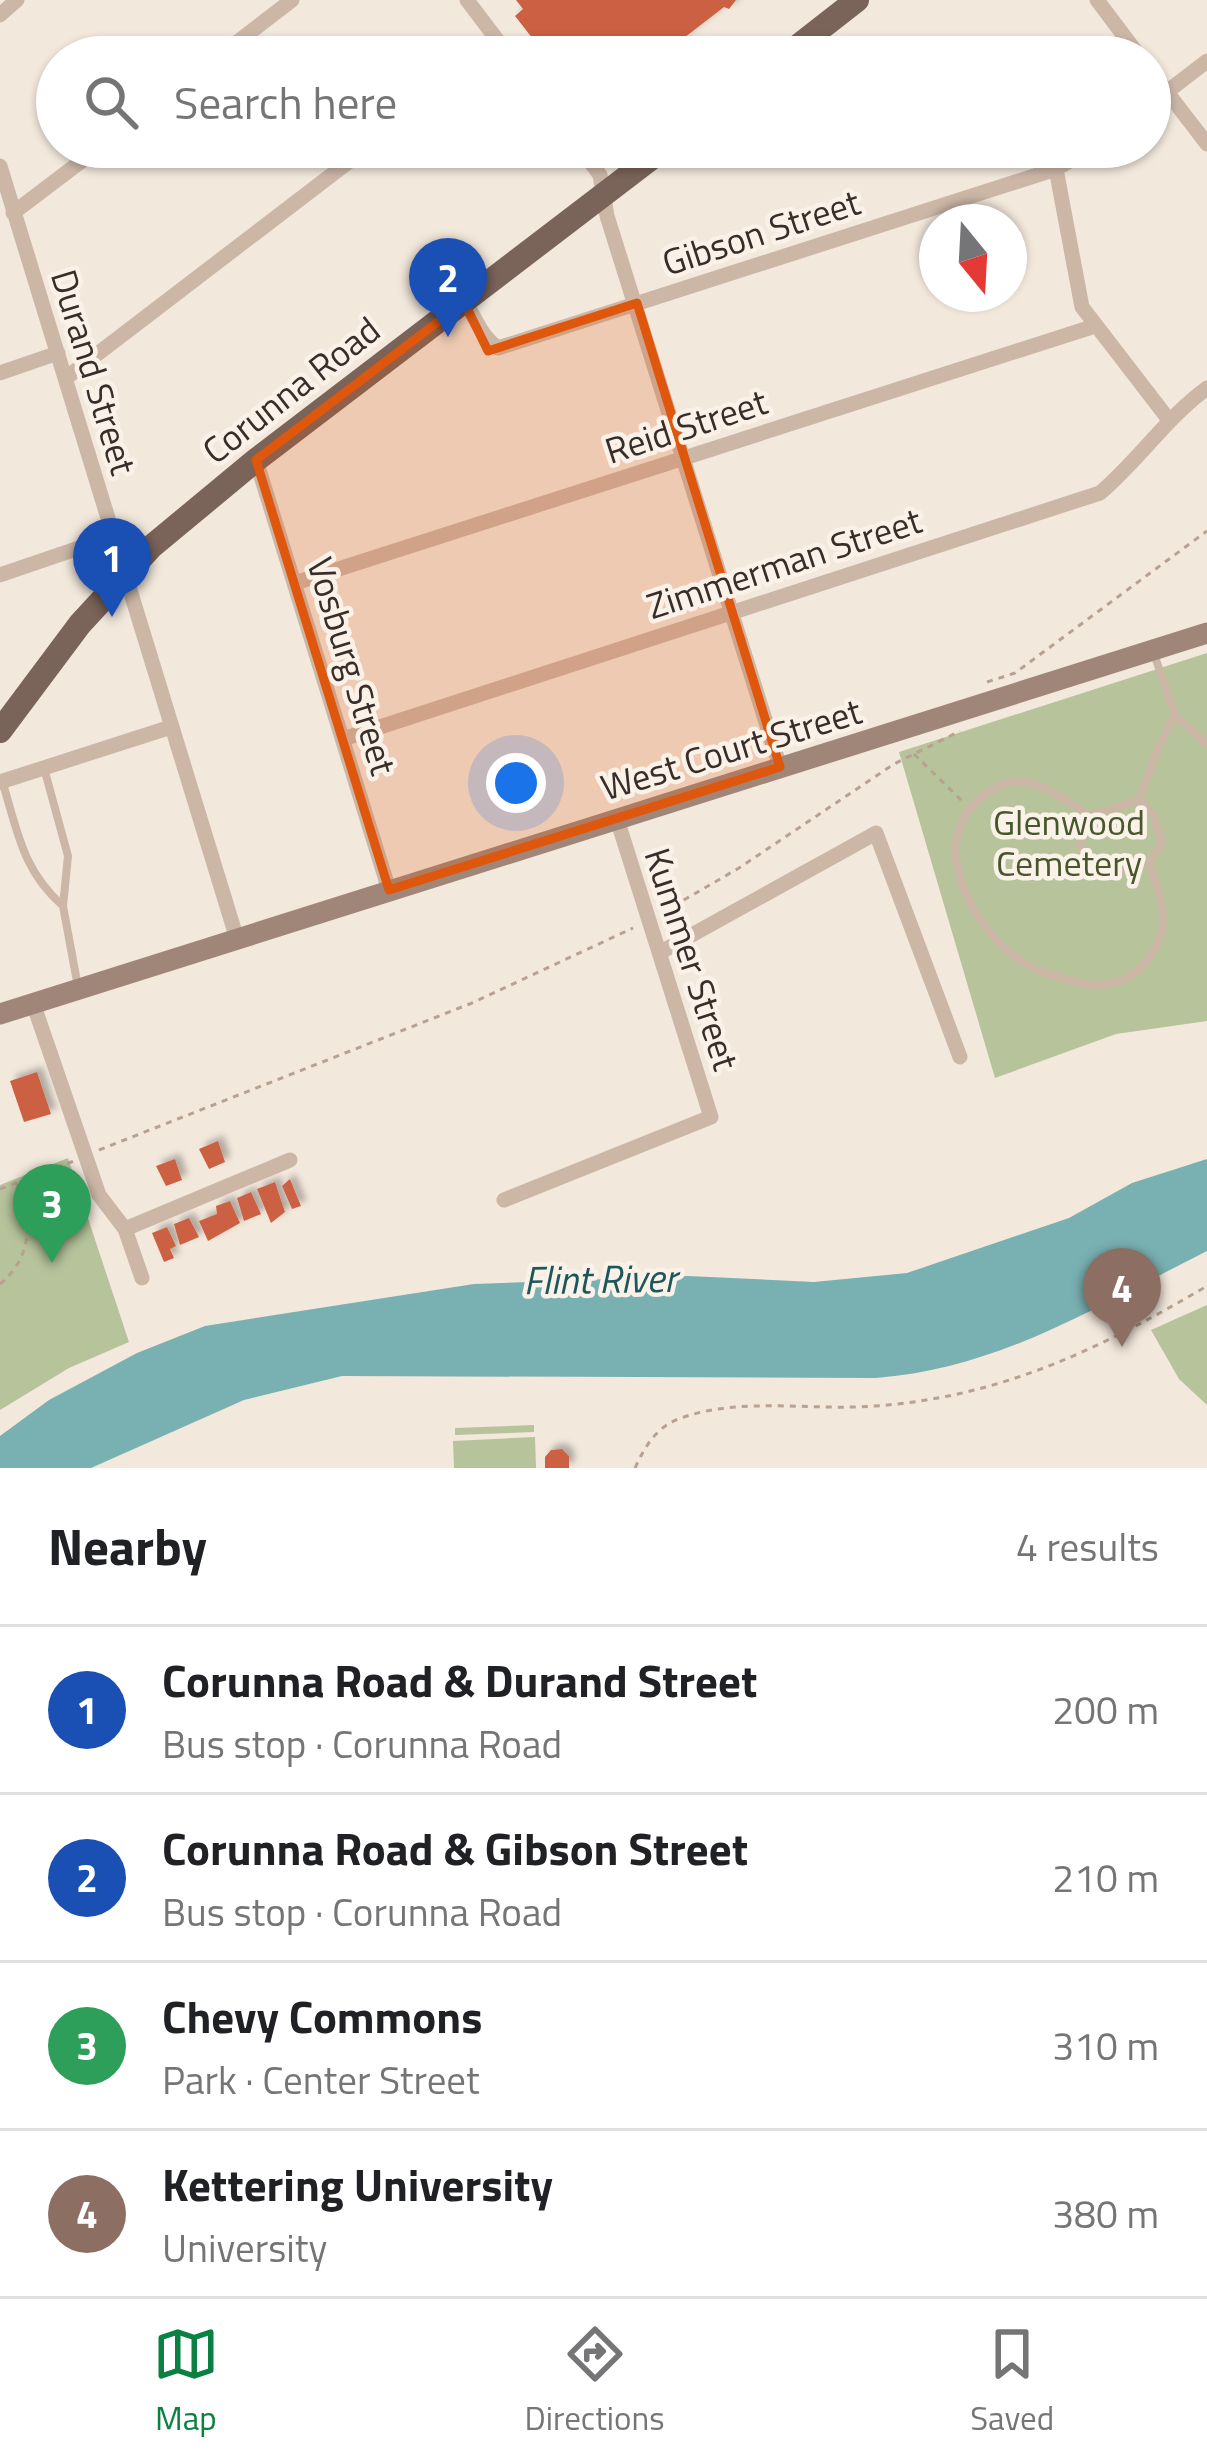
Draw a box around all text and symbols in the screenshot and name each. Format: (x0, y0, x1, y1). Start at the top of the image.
search box (36, 36, 1171, 168)
text: Search here (174, 68, 397, 136)
icon: search (78, 69, 144, 135)
street label: Gibson Street (655, 174, 867, 289)
north arrow (919, 204, 1027, 312)
pin: 2 (409, 238, 487, 337)
street label: Durand Street (37, 262, 152, 482)
street label: Corunna Road (190, 303, 391, 477)
street label: Reid Street (598, 373, 774, 478)
street label: Zimmerman Street (639, 492, 929, 633)
pin: 1 (73, 518, 151, 617)
street label: Vosburg Street (293, 550, 412, 782)
street label: West Court Street (594, 683, 868, 814)
your location (486, 753, 546, 813)
park label: Glenwood Cemetery (993, 794, 1145, 890)
street label: Kummer Street (631, 841, 754, 1077)
pin: 3 (13, 1164, 91, 1263)
water label: Flint River (523, 1248, 682, 1309)
pin: 4 (1083, 1248, 1161, 1347)
text: Nearby (48, 1507, 207, 1585)
text: 4 results (1016, 1517, 1159, 1576)
text: Corunna Road & Durand Street (162, 1646, 757, 1714)
text: 1 (76, 1680, 98, 1739)
text: 200 m (1052, 1680, 1159, 1739)
text: Bus stop · Corunna Road (162, 1714, 562, 1773)
text: Corunna Road & Gibson Street (162, 1814, 748, 1882)
text: 2 (76, 1848, 98, 1907)
text: 210 m (1052, 1848, 1159, 1907)
text: Bus stop · Corunna Road (162, 1882, 562, 1941)
text: Chevy Commons (162, 1982, 482, 2050)
text: 3 (76, 2016, 98, 2075)
text: 310 m (1052, 2016, 1159, 2075)
text: Park · Center Street (162, 2050, 480, 2109)
text: Kettering University (162, 2150, 553, 2218)
text: 4 (76, 2184, 98, 2243)
text: 380 m (1052, 2184, 1159, 2243)
text: University (162, 2218, 327, 2277)
tab: Map (153, 2321, 219, 2443)
tab: Directions (525, 2321, 664, 2443)
tab: Saved (970, 2321, 1054, 2443)

